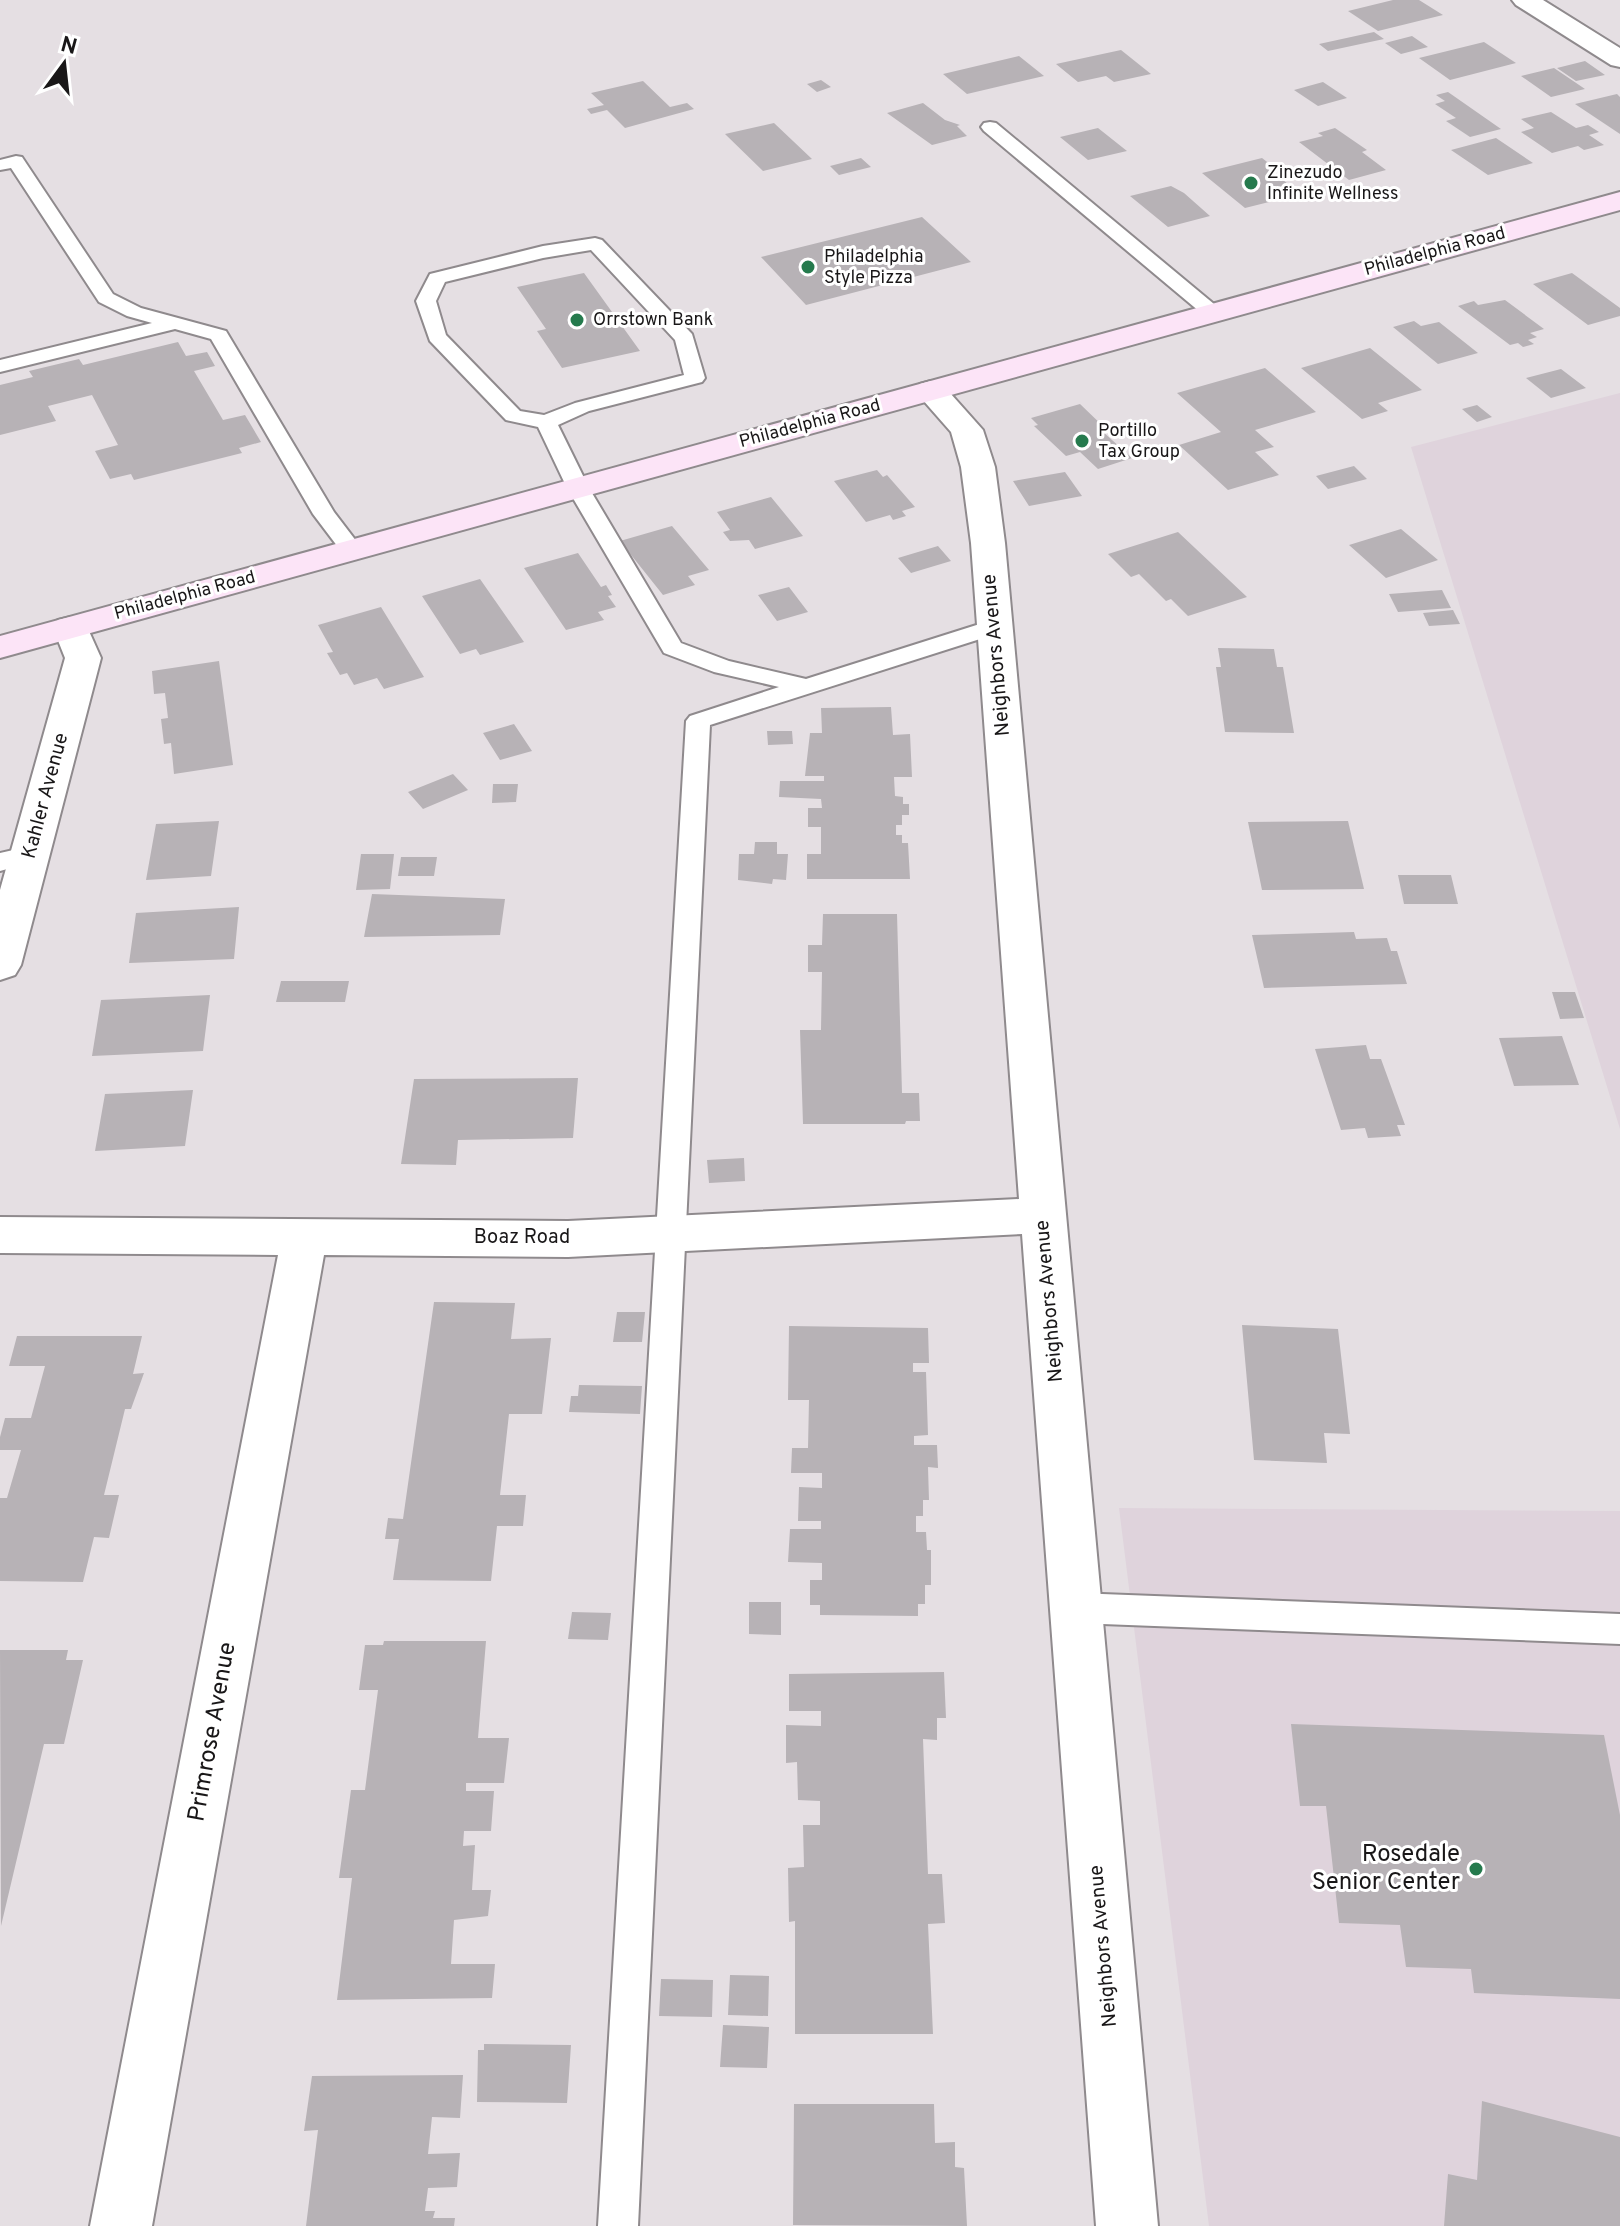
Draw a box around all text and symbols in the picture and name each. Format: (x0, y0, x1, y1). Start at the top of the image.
north arrow (24, 24, 104, 104)
text: N (57, 32, 80, 62)
place label: Zinezudo Infinite Wellness (1267, 162, 1398, 206)
marker: Zinezudo Infinite Wellness (1242, 174, 1260, 192)
street label: Philadelphia Road (1362, 222, 1508, 282)
place label: Philadelphia Style Pizza (824, 246, 923, 290)
marker: Philadelphia Style Pizza (799, 258, 817, 276)
place label: Orrstown Bank (593, 309, 713, 332)
marker: Orrstown Bank (568, 311, 586, 329)
street label: Philadelphia Road (737, 394, 883, 454)
place label: Portillo Tax Group (1098, 420, 1180, 464)
marker: Portillo Tax Group (1073, 432, 1091, 450)
street label: Philadelphia Road (112, 566, 258, 626)
street label: Neighbors Avenue (977, 573, 1017, 737)
street label: Kahler Avenue (17, 730, 75, 862)
street label: Neighbors Avenue (1030, 1219, 1070, 1383)
street label: Boaz Road (474, 1225, 570, 1251)
street label: Primrose Avenue (182, 1640, 244, 1824)
place label: Rosedale Senior Center (1312, 1840, 1460, 1898)
marker: Rosedale Senior Center (1467, 1860, 1485, 1878)
street label: Neighbors Avenue (1084, 1864, 1124, 2028)

